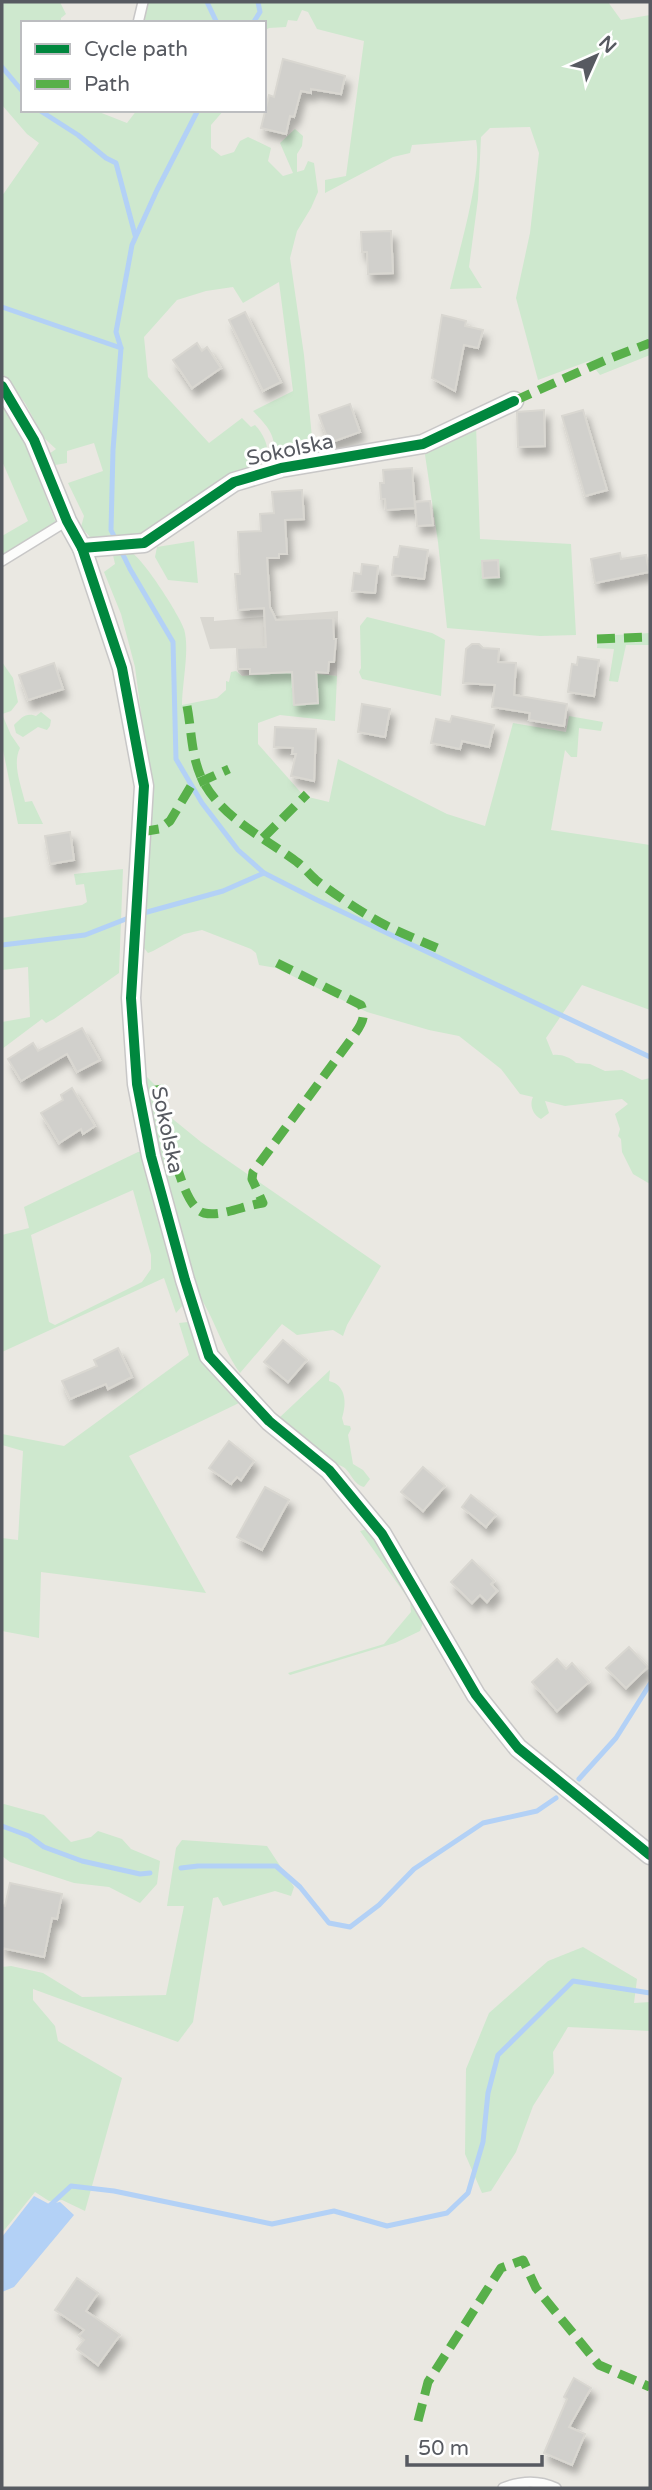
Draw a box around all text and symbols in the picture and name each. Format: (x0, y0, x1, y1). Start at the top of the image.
legend (21, 21, 266, 112)
north arrow (561, 21, 631, 91)
text: N (594, 32, 620, 58)
text: Cycle path (84, 37, 188, 62)
text: Path (84, 72, 130, 97)
street label: Sokolska (244, 429, 336, 471)
street label: Sokolska (146, 1084, 188, 1176)
scale bar (407, 2424, 542, 2468)
text: 50 m (418, 2436, 469, 2461)

